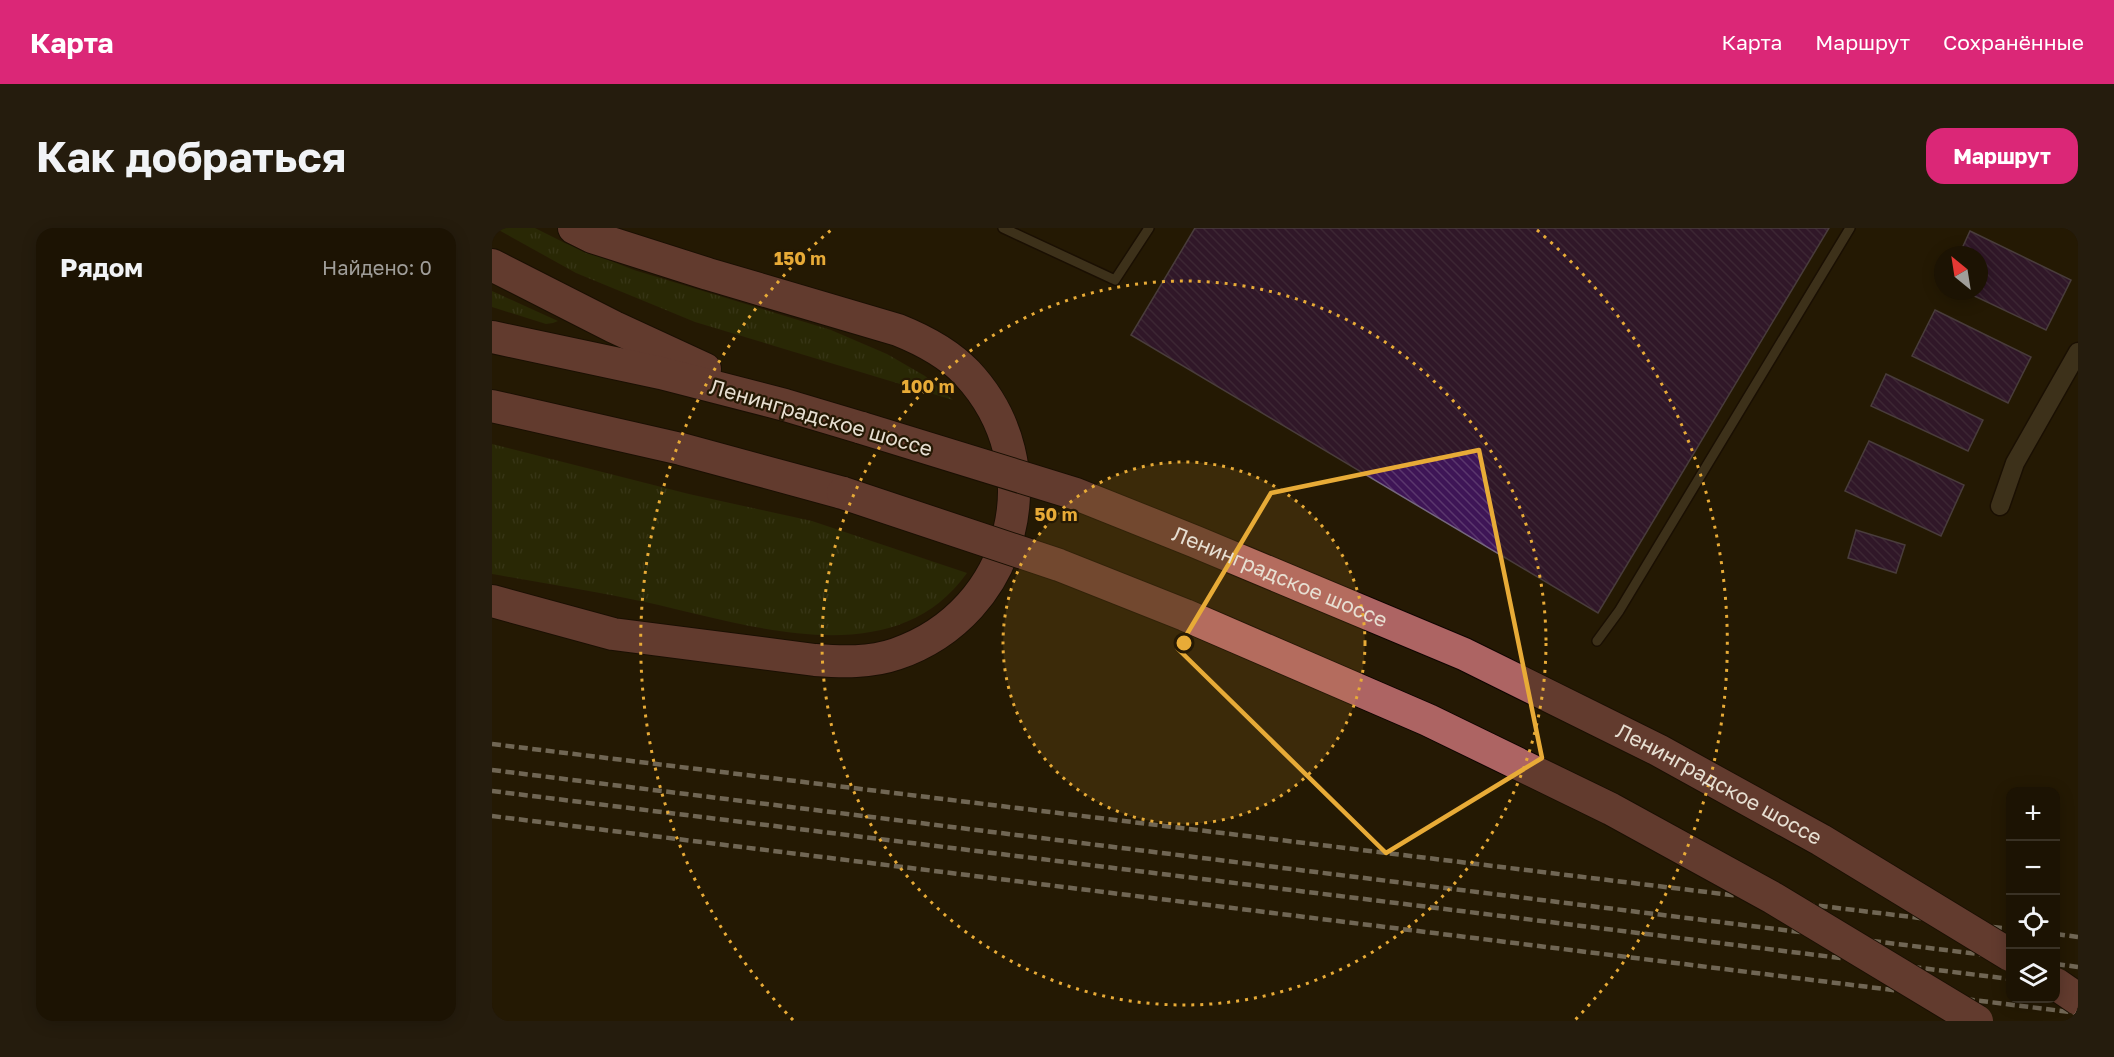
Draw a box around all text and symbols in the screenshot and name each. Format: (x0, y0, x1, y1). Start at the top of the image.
text: Карта (30, 26, 114, 59)
text: Карта (1721, 29, 1782, 55)
text: Маршрут (1815, 29, 1910, 55)
text: Сохранённые (1943, 29, 2084, 55)
button: Маршрут (1926, 128, 2078, 184)
text: Как добраться (36, 131, 346, 181)
north arrow (1934, 246, 1988, 300)
text: 150 m (774, 247, 826, 269)
text: Рядом (60, 252, 143, 283)
text: Найдено: 0 (322, 255, 432, 279)
street label: Ленинградское шоссе (707, 373, 936, 461)
text: 100 m (902, 375, 954, 397)
text: 50 m (1035, 503, 1077, 525)
street label: Ленинградское шоссе (1169, 520, 1392, 633)
centre of rings (1174, 633, 1194, 653)
street label: Ленинградское шоссе (1612, 717, 1827, 850)
map controls (2006, 787, 2060, 1003)
button: + (2006, 787, 2060, 841)
button: − (2006, 841, 2060, 895)
button: locate (2006, 895, 2060, 949)
button: layers (2006, 949, 2060, 1003)

